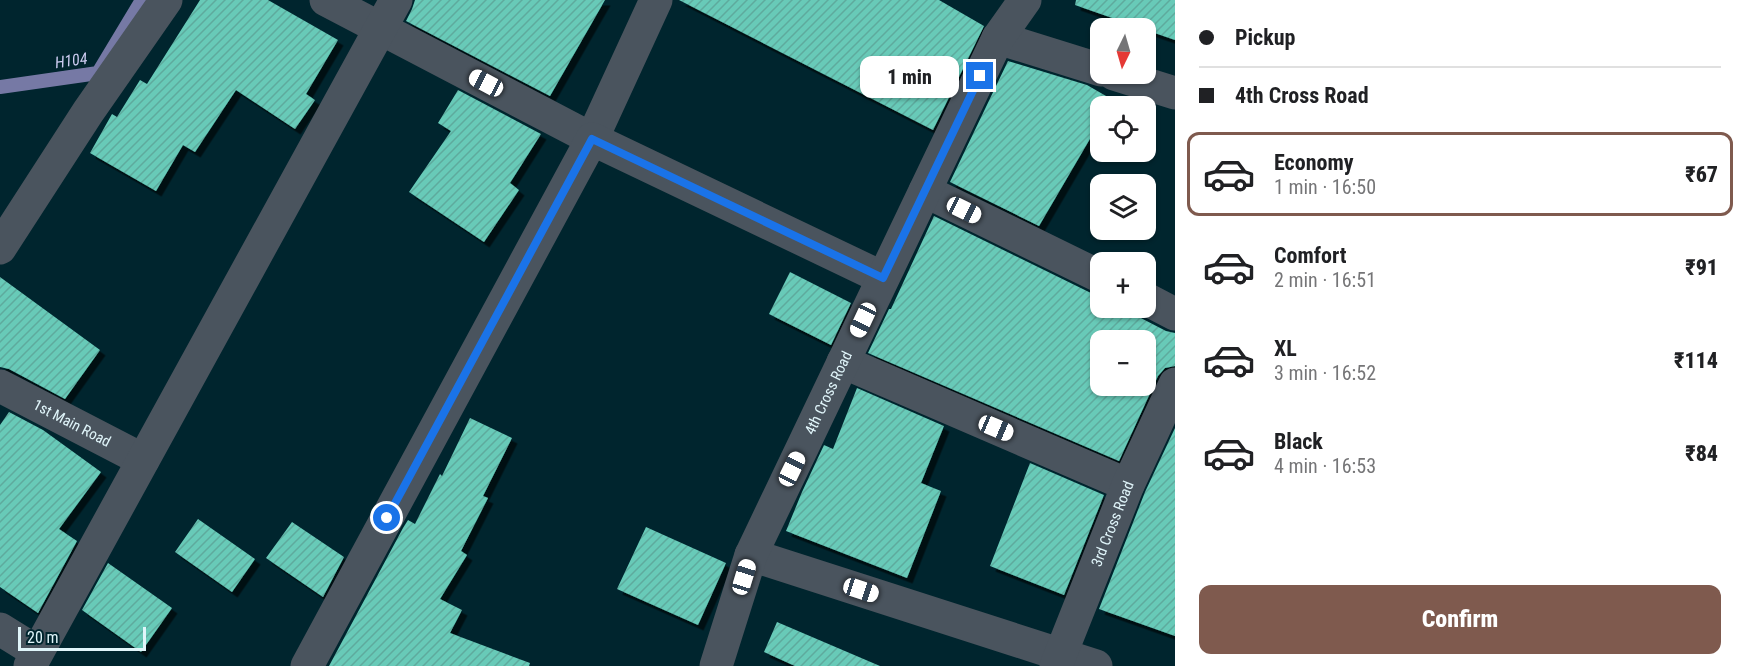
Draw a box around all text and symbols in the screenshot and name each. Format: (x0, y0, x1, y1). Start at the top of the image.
north arrow (1090, 18, 1156, 84)
map controls (1090, 18, 1156, 396)
text: Pickup (1235, 25, 1295, 50)
water label: H104 (54, 49, 89, 72)
callout: 1 min (860, 55, 959, 97)
route end (966, 62, 993, 89)
text: 1 min (887, 65, 932, 89)
car (466, 67, 506, 99)
text: 4th Cross Road (1235, 83, 1369, 108)
button: locate (1090, 96, 1156, 162)
icon: car (1202, 147, 1256, 201)
text: Economy (1274, 150, 1354, 175)
text: ₹67 (1685, 162, 1718, 187)
button: layers (1090, 174, 1156, 240)
text: 1 min · 16:50 (1274, 175, 1376, 199)
car (944, 194, 984, 226)
icon: car (1202, 240, 1256, 294)
text: Comfort (1274, 243, 1347, 268)
button: + (1090, 252, 1156, 318)
text: ₹91 (1685, 255, 1718, 280)
text: 2 min · 16:51 (1274, 268, 1376, 292)
car (847, 300, 879, 340)
button: − (1090, 330, 1156, 396)
icon: car (1202, 333, 1256, 387)
text: XL (1274, 336, 1297, 361)
street label: 4th Cross Road (801, 348, 856, 438)
text: ₹114 (1674, 348, 1718, 373)
text: 3 min · 16:52 (1274, 361, 1376, 385)
street label: 1st Main Road (30, 396, 114, 451)
car (976, 413, 1016, 443)
icon: car (1202, 426, 1256, 480)
text: Black (1274, 429, 1323, 454)
text: ₹84 (1685, 441, 1718, 466)
car (776, 449, 808, 489)
text: 4 min · 16:53 (1274, 454, 1376, 478)
street label: 3rd Cross Road (1087, 478, 1138, 569)
route start (373, 504, 400, 531)
car (730, 557, 758, 597)
car (841, 576, 881, 604)
button: Confirm (1199, 585, 1721, 654)
scale bar (18, 624, 146, 652)
text: 20 m (27, 628, 59, 647)

